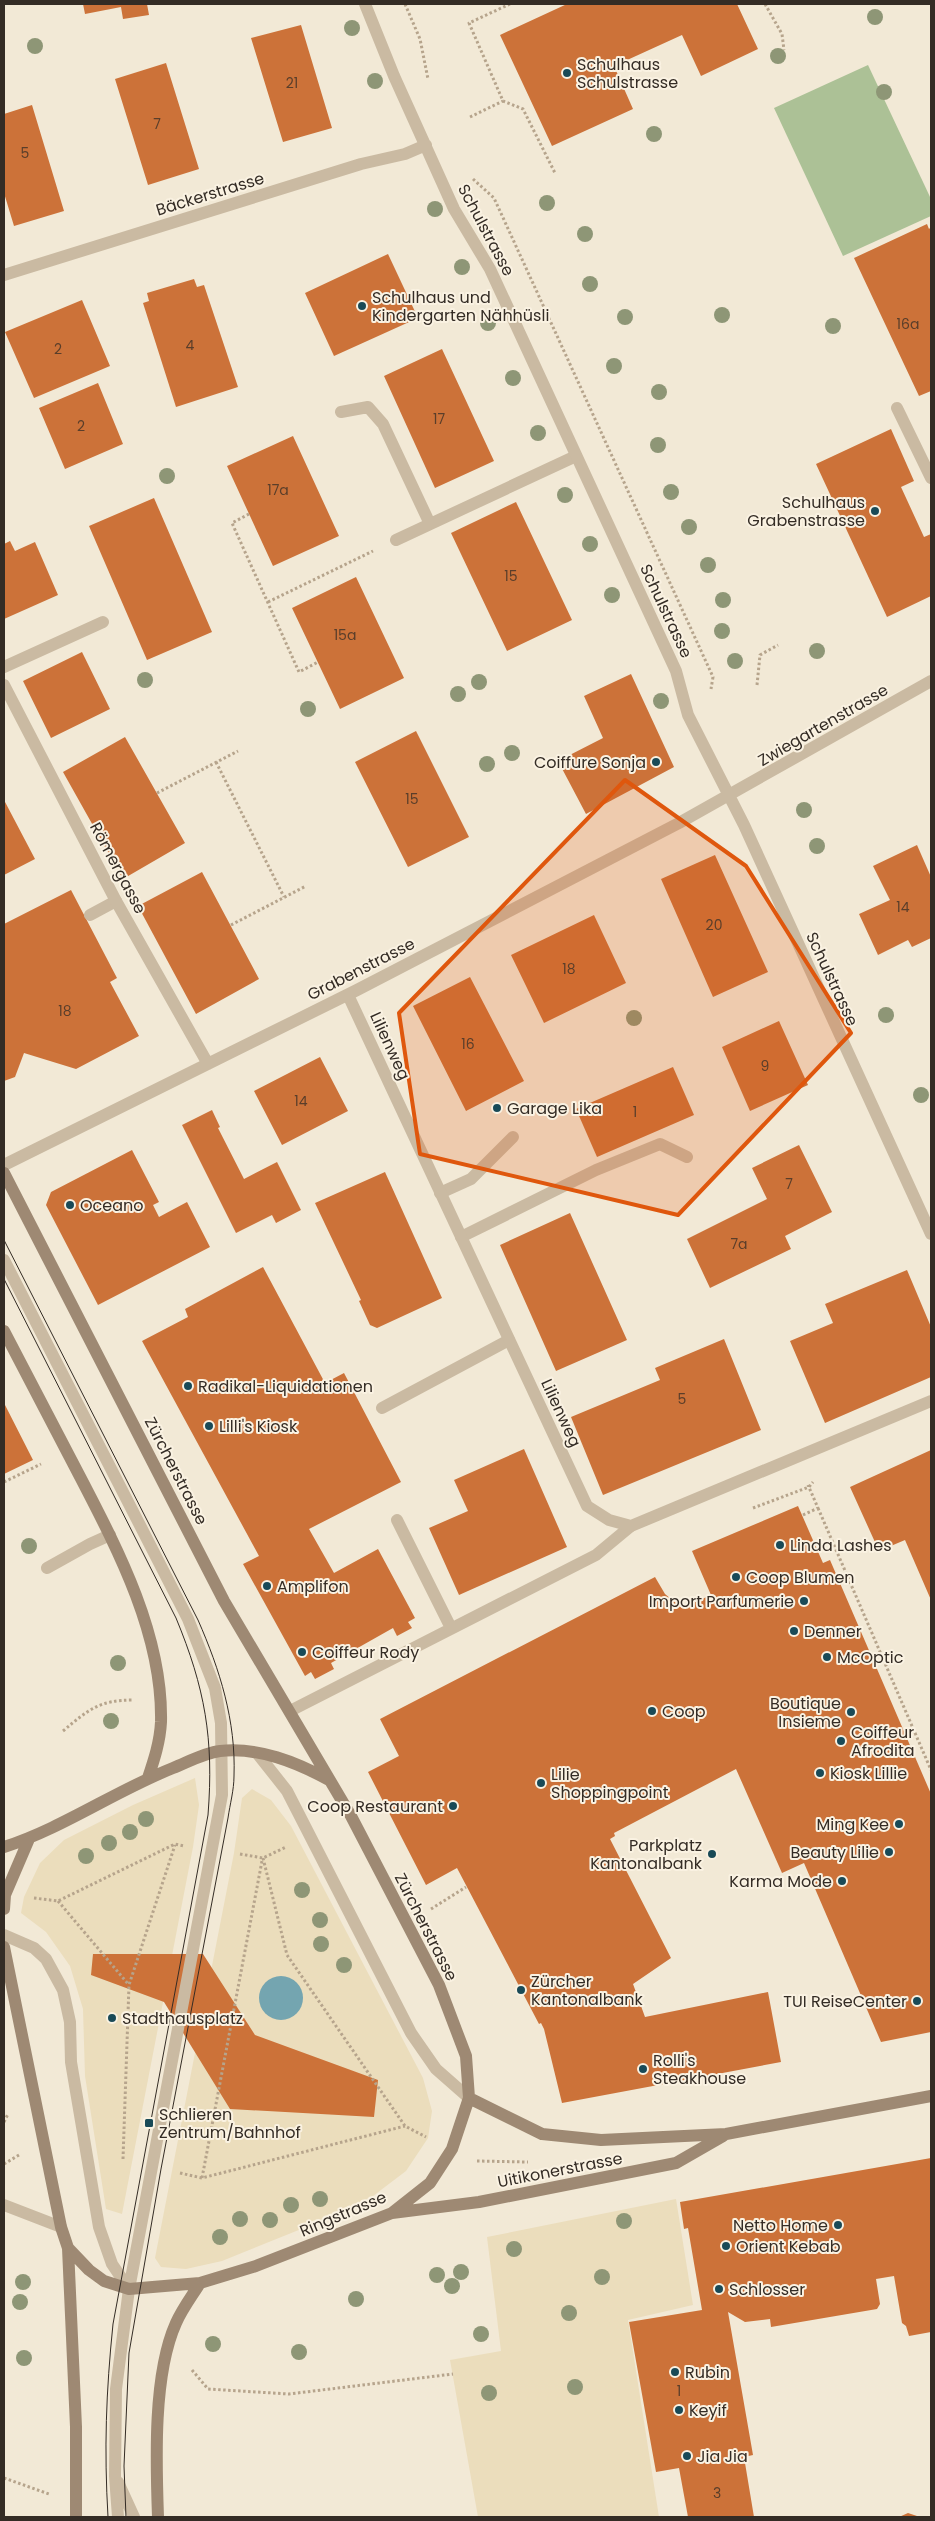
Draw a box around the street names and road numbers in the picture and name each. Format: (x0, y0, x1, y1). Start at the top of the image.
street label: Bäckerstrasse (153, 167, 267, 221)
street label: Schulstrasse (452, 180, 520, 280)
street label: Schulstrasse (634, 560, 698, 662)
street label: Zwiegartenstrasse (754, 678, 892, 772)
street label: Römergasse (84, 818, 152, 918)
street label: Schulstrasse (800, 928, 864, 1030)
street label: Grabenstrasse (303, 932, 419, 1006)
street label: Lilienweg (364, 1008, 416, 1084)
street label: Lilienweg (535, 1375, 587, 1451)
street label: Zürcherstrasse (139, 1413, 213, 1529)
street label: Zürcherstrasse (389, 1869, 463, 1985)
street label: Uitikonerstrasse (496, 2147, 624, 2193)
street label: Ringstrasse (296, 2185, 390, 2243)

